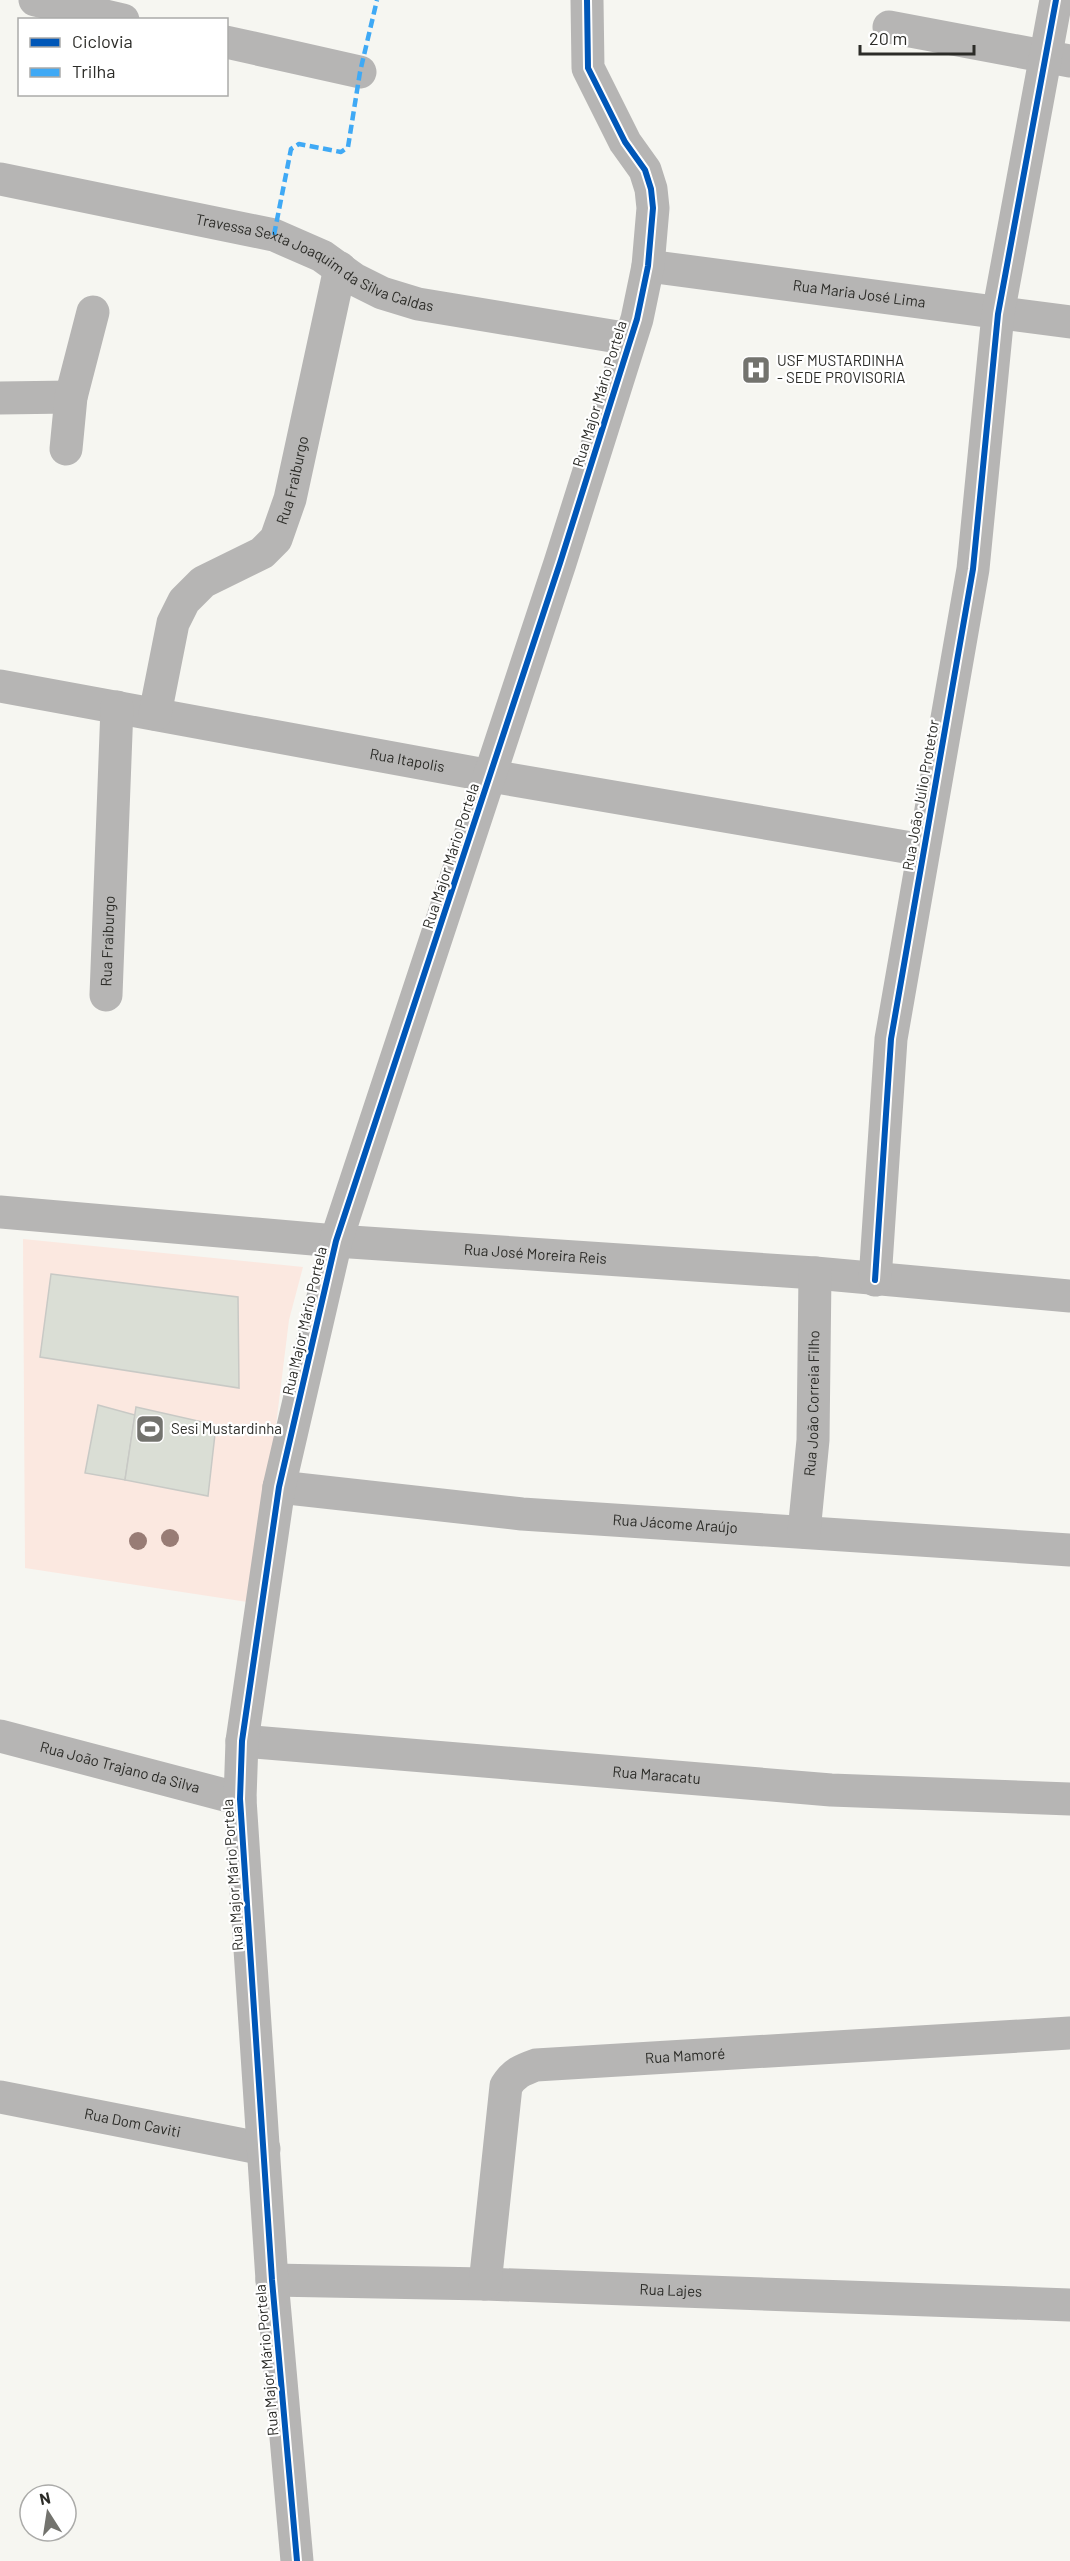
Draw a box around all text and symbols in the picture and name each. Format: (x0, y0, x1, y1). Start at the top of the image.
legend (18, 18, 228, 96)
scale bar (860, 18, 974, 56)
text: 20 m (869, 27, 907, 49)
text: Ciclovia (72, 30, 133, 52)
text: Trilha (72, 60, 116, 82)
street label: Travessa Sexta Joaquim da Silva Caldas (194, 209, 435, 314)
street label: Rua Maria José Lima (792, 275, 927, 311)
street label: Rua Major Mário Portela (568, 318, 630, 469)
place label: USF MUSTARDINHA - SEDE PROVISORIA (777, 351, 905, 386)
hospital icon: USF MUSTARDINHA - SEDE PROVISORIA (740, 354, 772, 386)
street label: Rua Fraiburgo (272, 434, 311, 527)
street label: Rua João Júlio Protetor (898, 717, 942, 872)
street label: Rua Itapolis (368, 744, 446, 775)
street label: Rua Major Mário Portela (418, 781, 482, 931)
street label: Rua Fraiburgo (96, 895, 118, 987)
street label: Rua José Moreira Reis (463, 1240, 608, 1267)
street label: Rua Major Mário Portela (278, 1245, 330, 1397)
street label: Rua João Correia Filho (799, 1330, 822, 1477)
sports icon: Sesi Mustardinha (134, 1413, 166, 1445)
place label: Sesi Mustardinha (171, 1419, 282, 1437)
street label: Rua Jácome Araújo (612, 1510, 738, 1536)
street label: Rua João Trajano da Silva (38, 1737, 202, 1796)
street label: Rua Maracatu (612, 1762, 701, 1787)
street label: Rua Major Mário Portela (218, 1799, 246, 1952)
street label: Rua Mamoré (644, 2044, 726, 2066)
street label: Rua Dom Caviti (83, 2104, 182, 2140)
street label: Rua Lajes (639, 2280, 703, 2300)
street label: Rua Major Mário Portela (250, 2283, 282, 2437)
north arrow (18, 2483, 78, 2543)
text: N (38, 2487, 52, 2508)

